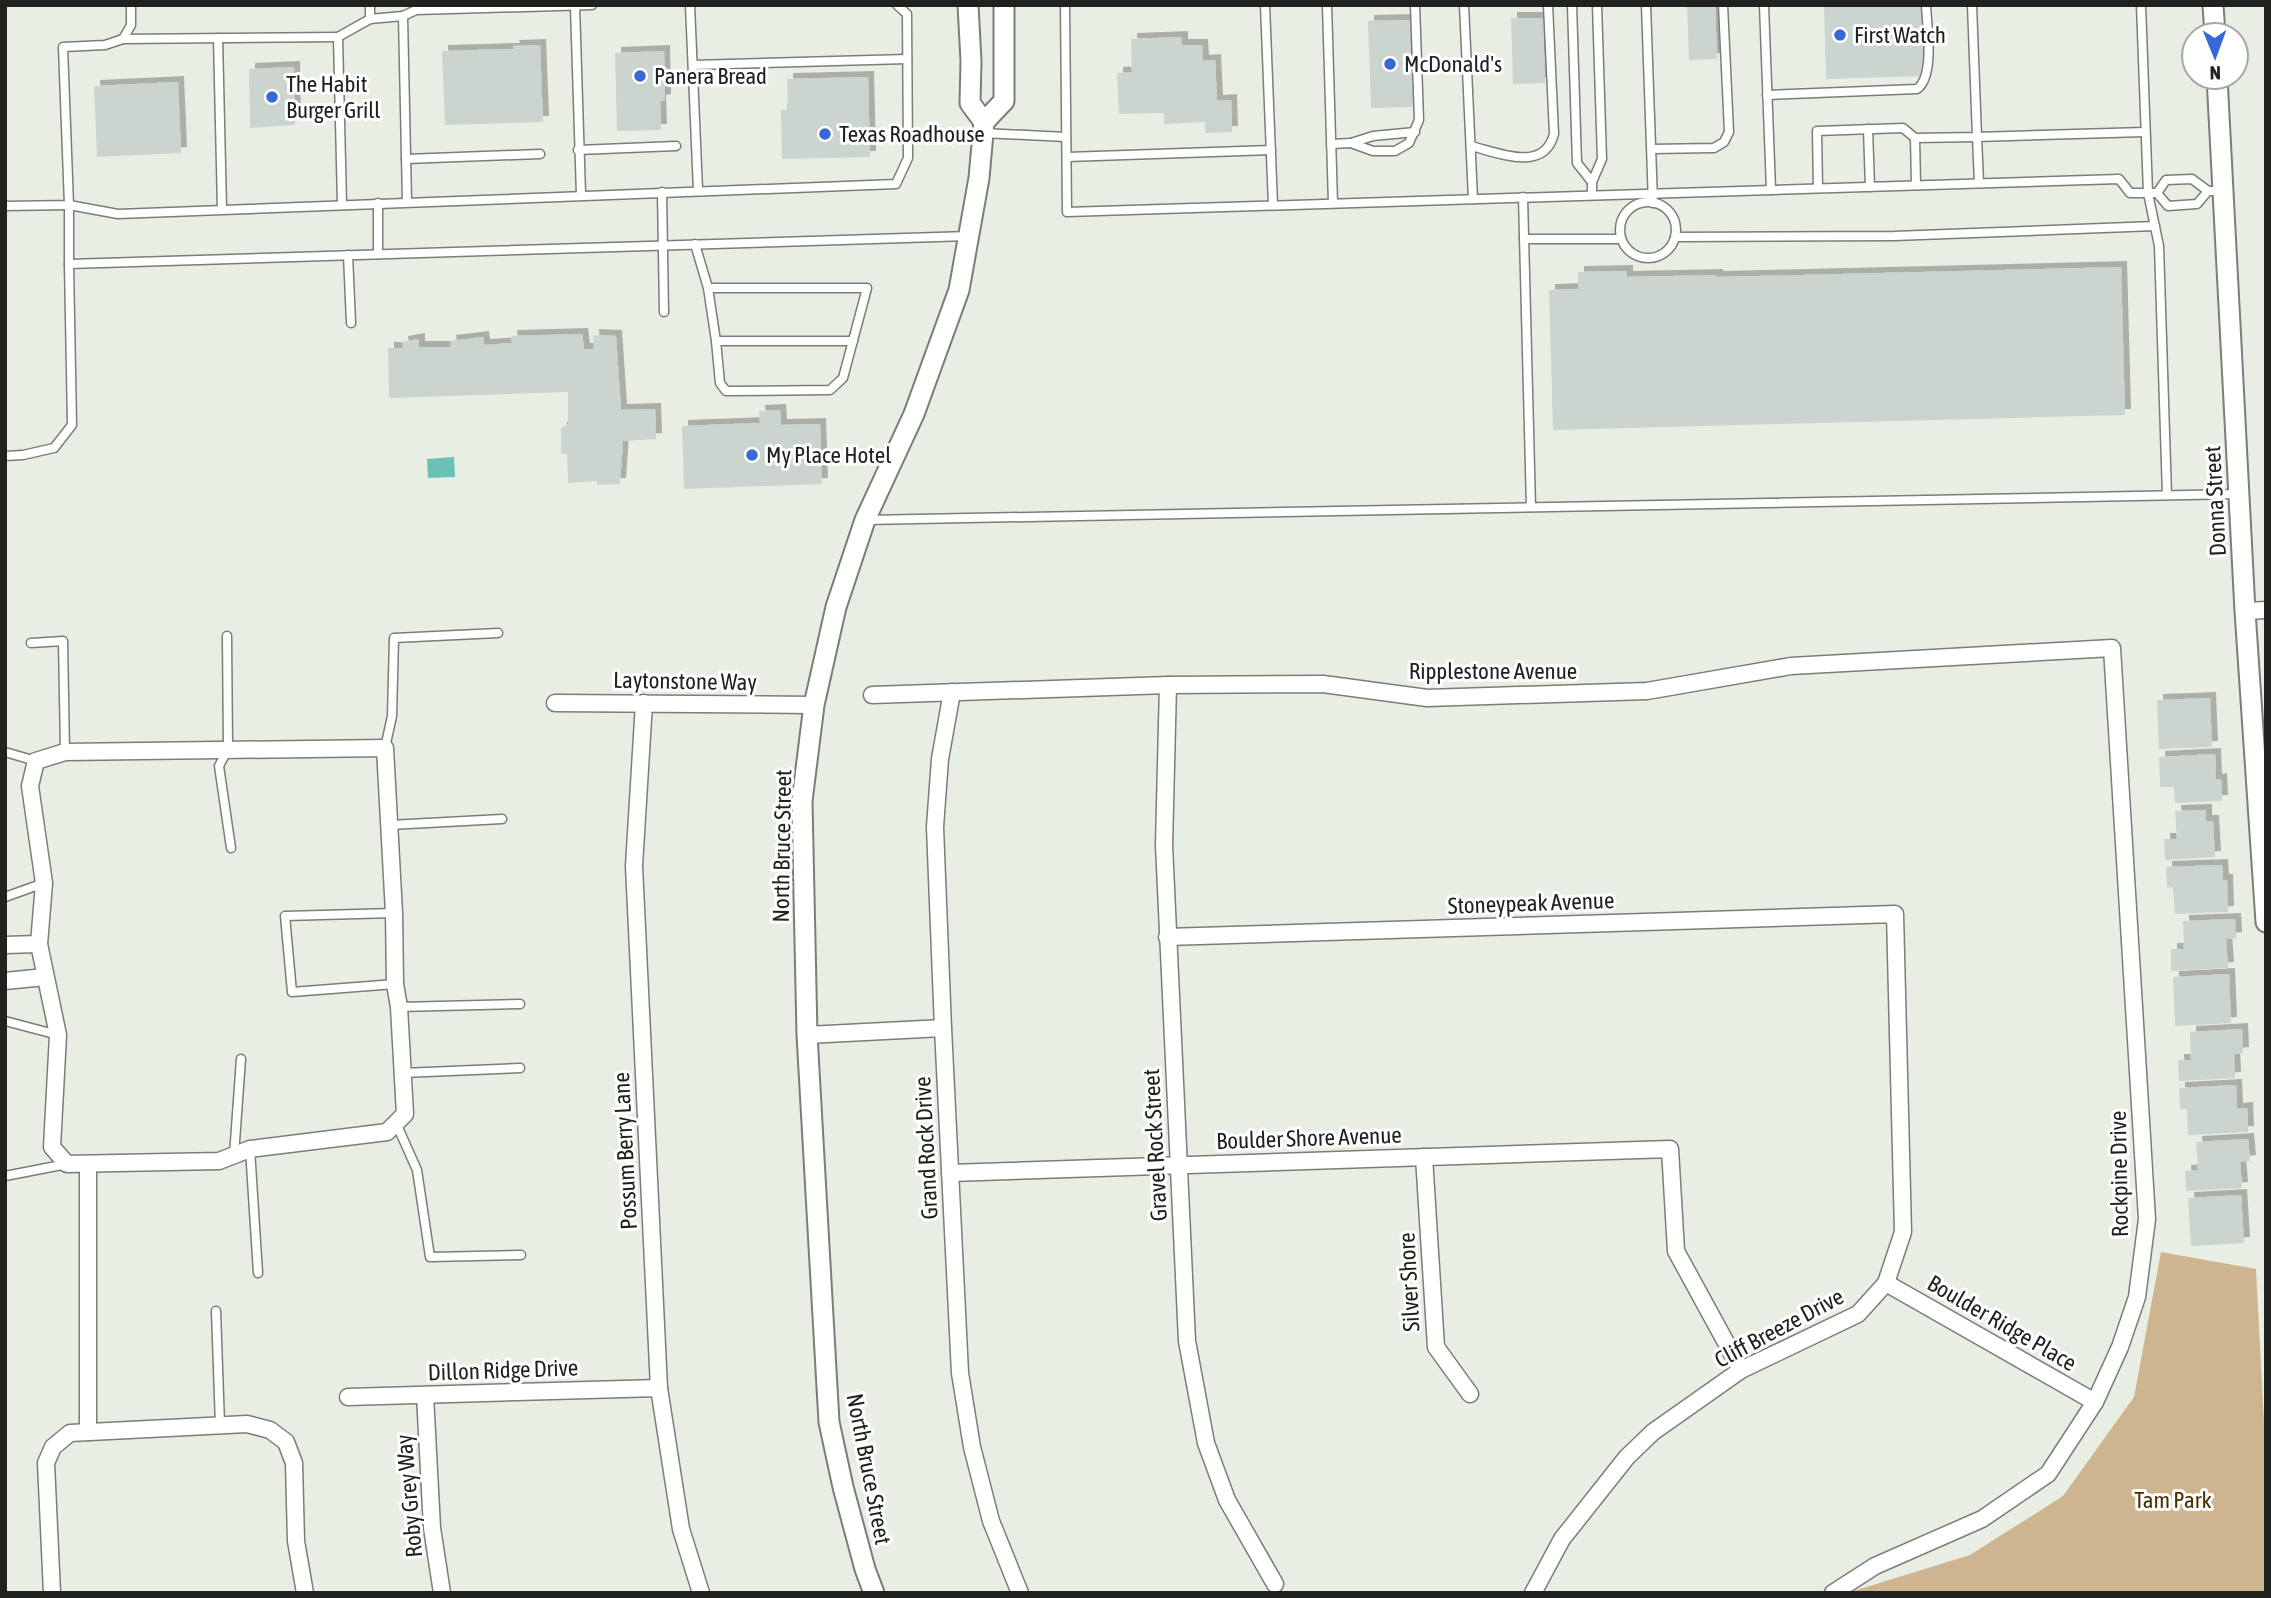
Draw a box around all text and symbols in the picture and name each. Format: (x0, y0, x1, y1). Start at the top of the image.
north arrow (2180, 21, 2250, 91)
place label: First Watch (1854, 22, 1946, 48)
marker: First Watch (1832, 27, 1848, 43)
place label: McDonald's (1404, 51, 1502, 77)
marker: McDonald's (1382, 56, 1398, 72)
text: N (2209, 62, 2221, 84)
place label: Panera Bread (654, 63, 767, 89)
marker: Panera Bread (632, 68, 648, 84)
place label: The Habit Burger Grill (286, 71, 380, 123)
marker: The Habit Burger Grill (264, 89, 280, 105)
place label: Texas Roadhouse (839, 121, 985, 147)
marker: Texas Roadhouse (817, 126, 833, 142)
place label: My Place Hotel (766, 442, 891, 468)
street label: Donna Street (2199, 445, 2231, 557)
marker: My Place Hotel (744, 447, 760, 463)
street label: Ripplestone Avenue (1409, 658, 1577, 684)
street label: Laytonstone Way (613, 667, 757, 695)
street label: North Bruce Street (768, 769, 796, 923)
street label: Stoneypeak Avenue (1447, 887, 1615, 919)
street label: Gravel Rock Street (1138, 1068, 1172, 1222)
street label: Possum Berry Lane (608, 1072, 642, 1230)
street label: Grand Rock Drive (909, 1076, 943, 1220)
street label: Rockpine Drive (2105, 1111, 2133, 1237)
street label: Boulder Shore Avenue (1216, 1122, 1402, 1154)
street label: Silver Shore (1393, 1232, 1425, 1332)
street label: Boulder Ridge Place (1923, 1270, 2081, 1376)
street label: Cliff Breeze Drive (1710, 1283, 1848, 1373)
street label: Dillon Ridge Drive (427, 1354, 579, 1386)
street label: North Bruce Street (842, 1391, 896, 1547)
street label: Roby Grey Way (391, 1433, 427, 1559)
park label: Tam Park (2134, 1487, 2212, 1513)

